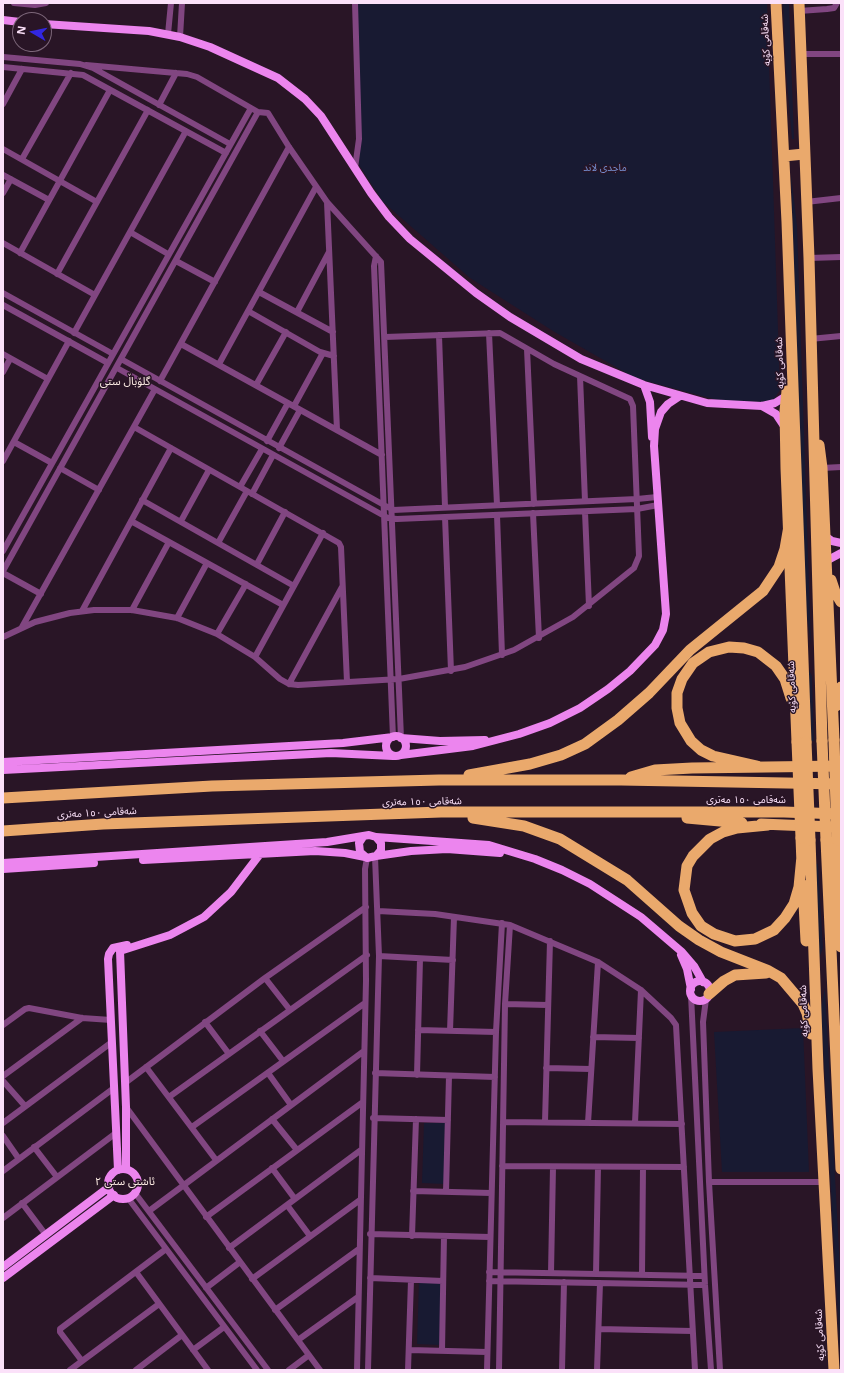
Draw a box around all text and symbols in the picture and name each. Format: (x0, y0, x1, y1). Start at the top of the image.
north arrow (12, 12, 52, 52)
street label: شەقامی کۆیە (759, 14, 773, 66)
text: N (13, 25, 29, 36)
park label: ماجدی لاند (583, 162, 627, 174)
street label: شەقامی کۆیە (773, 337, 787, 389)
district label: گلۆباڵ ستی (100, 375, 150, 389)
street label: شەقامی کۆیە (785, 661, 799, 713)
street label: شەقامی ١٥٠ مەتری (706, 794, 786, 806)
street label: شەقامی ١٥٠ مەتری (382, 795, 462, 809)
street label: شەقامی ١٥٠ مەتری (57, 805, 137, 821)
street label: شەقامی کۆیە (797, 985, 811, 1037)
district label: ئاشتی ستی ٢ (95, 1175, 155, 1189)
street label: شەقامی کۆیە (813, 1309, 827, 1361)

